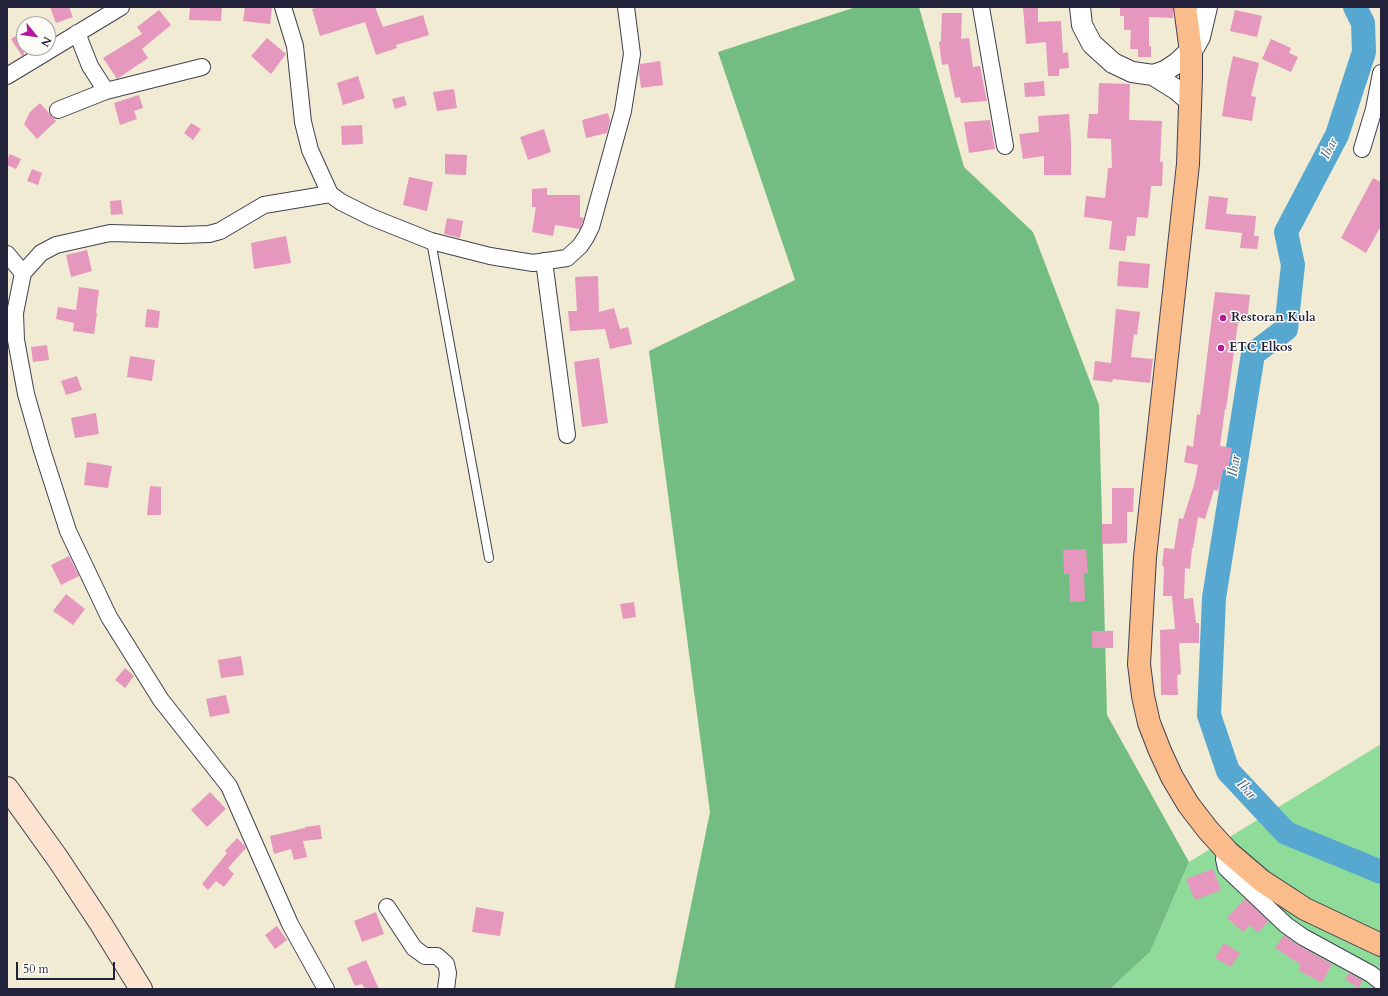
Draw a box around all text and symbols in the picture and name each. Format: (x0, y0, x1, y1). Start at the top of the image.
north arrow (16, 16, 56, 56)
text: N (37, 34, 55, 49)
water label: Ibar (1318, 136, 1342, 162)
place label: Restoran Kula (1231, 310, 1316, 326)
marker: Restoran Kula (1218, 313, 1228, 323)
place label: ETC Elkos (1229, 340, 1292, 356)
marker: ETC Elkos (1216, 343, 1226, 353)
water label: Ibar (1225, 454, 1245, 478)
water label: Ibar (1233, 776, 1259, 804)
scale bar (18, 954, 117, 980)
text: 50 m (23, 961, 49, 977)

